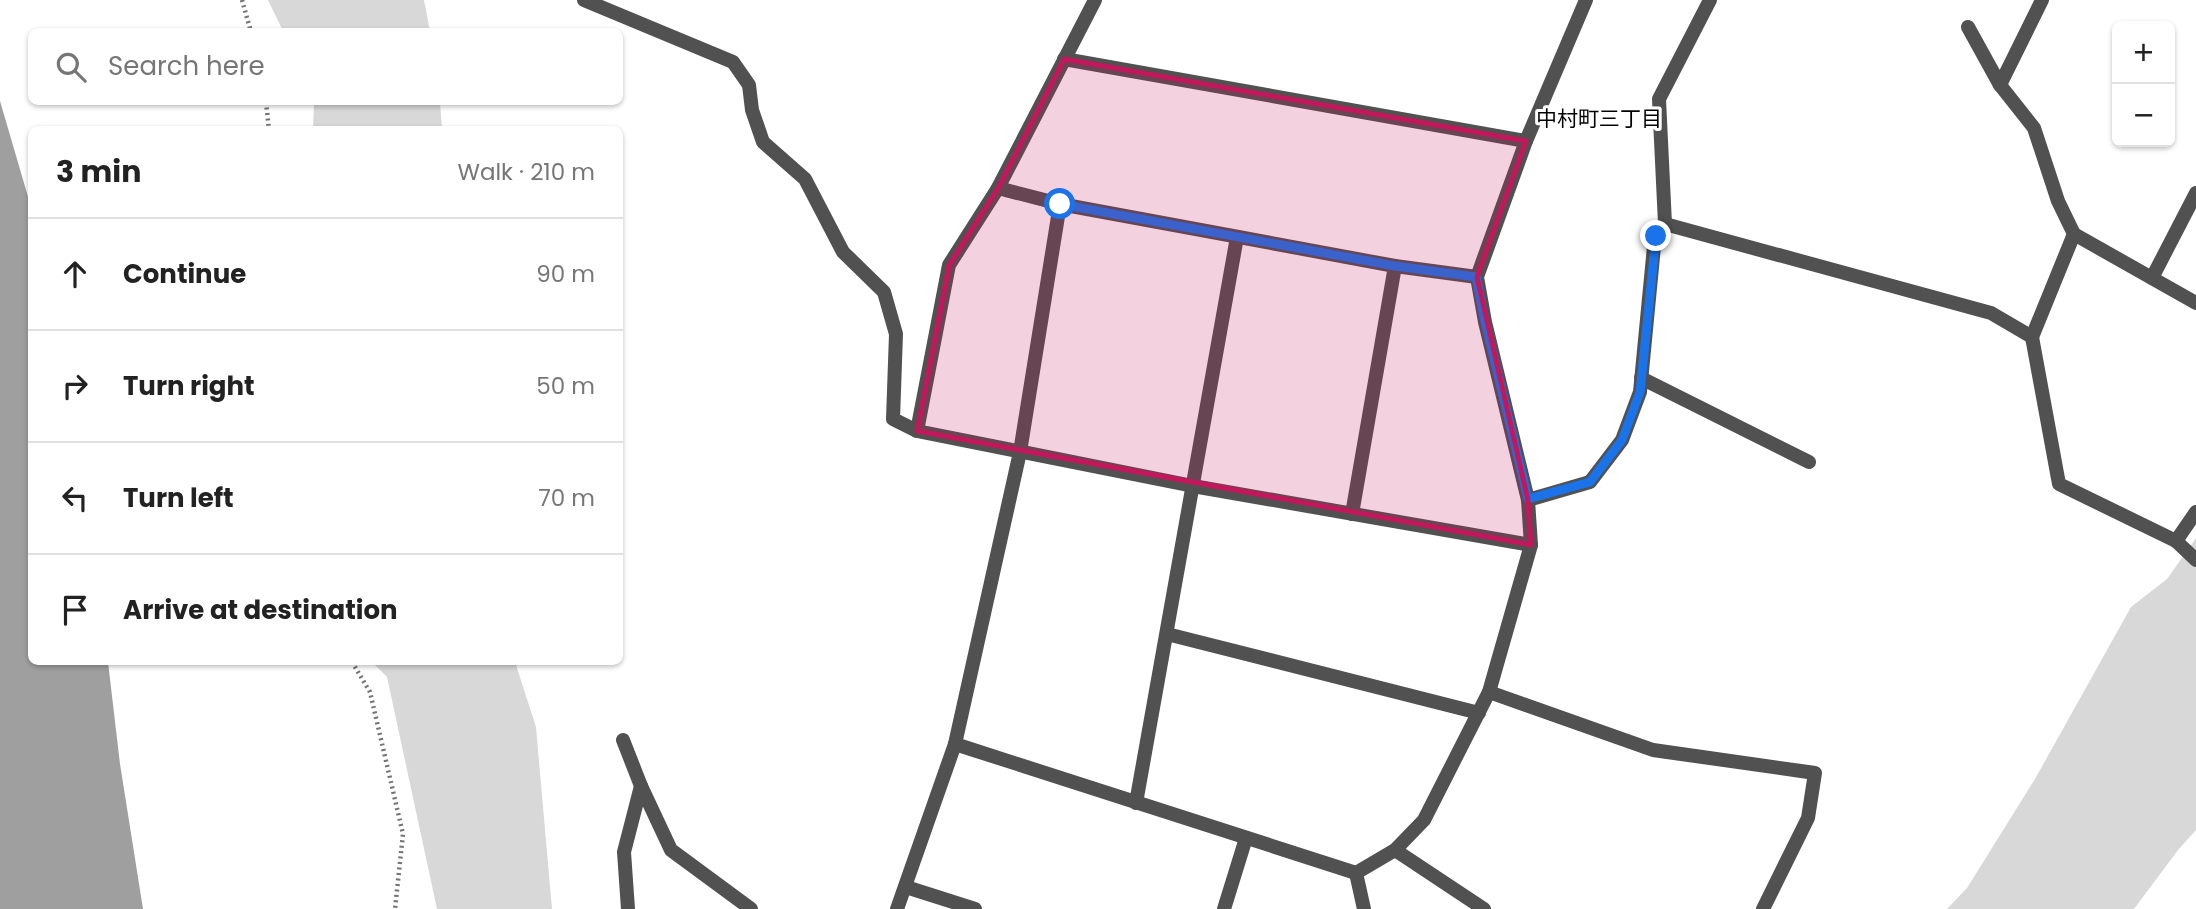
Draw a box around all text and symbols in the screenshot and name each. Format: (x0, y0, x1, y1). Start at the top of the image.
map controls (2112, 21, 2175, 147)
button: + (2112, 21, 2175, 84)
search box (28, 28, 623, 105)
icon: search (52, 48, 90, 86)
text: Search here (108, 48, 265, 84)
button: − (2112, 84, 2175, 147)
district label: 中村町三丁目 (1536, 104, 1662, 133)
text: 3 min (56, 150, 141, 193)
text: Walk · 210 m (457, 156, 595, 188)
route start (1044, 188, 1075, 219)
route end (1640, 220, 1671, 251)
icon: ahead (56, 255, 94, 293)
text: Continue (123, 256, 246, 292)
text: 90 m (536, 258, 595, 290)
icon: right (56, 367, 94, 405)
text: Turn right (123, 368, 255, 404)
text: 50 m (536, 370, 595, 402)
icon: left (56, 479, 94, 517)
text: Turn left (123, 480, 234, 516)
text: 70 m (538, 482, 595, 514)
icon: arrive (56, 591, 94, 629)
text: Arrive at destination (123, 592, 398, 628)

